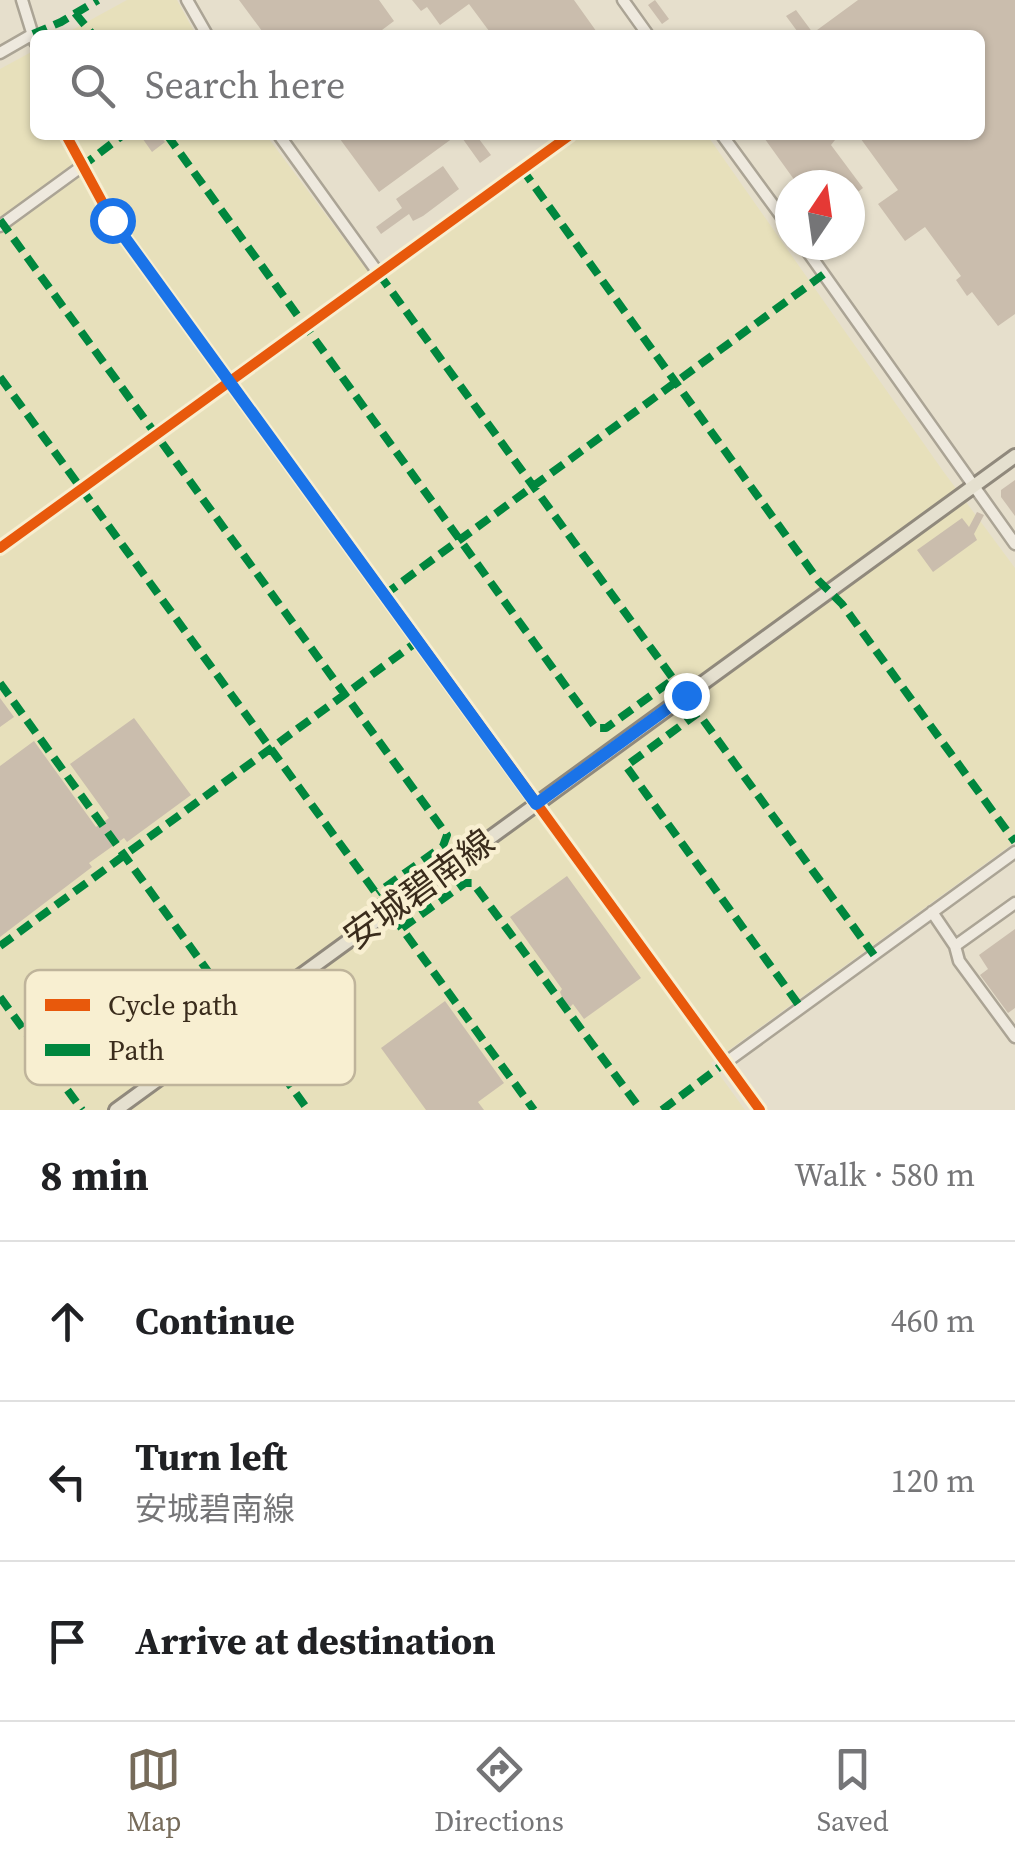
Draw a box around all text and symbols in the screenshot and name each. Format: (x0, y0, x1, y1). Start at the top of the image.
search box (30, 30, 985, 140)
icon: search (65, 58, 120, 113)
text: Search here (145, 59, 345, 111)
north arrow (775, 170, 865, 260)
route start (90, 198, 136, 244)
route end (664, 673, 710, 719)
street label: 安城碧南線 (334, 818, 504, 960)
legend (25, 970, 355, 1085)
text: Cycle path (108, 986, 238, 1024)
text: Path (108, 1031, 165, 1069)
text: 8 min (40, 1146, 149, 1204)
text: Walk · 580 m (794, 1153, 975, 1197)
icon: ahead (40, 1294, 95, 1349)
text: Continue (135, 1295, 295, 1347)
text: 460 m (891, 1299, 975, 1343)
text: Turn left (135, 1431, 287, 1483)
icon: left (40, 1454, 95, 1509)
text: 120 m (891, 1459, 975, 1503)
text: 安城碧南線 (135, 1487, 295, 1531)
icon: arrive (40, 1614, 95, 1669)
text: Arrive at destination (135, 1615, 496, 1667)
tab: Map (126, 1742, 181, 1840)
tab: Directions (434, 1742, 564, 1840)
tab: Saved (817, 1742, 889, 1840)

